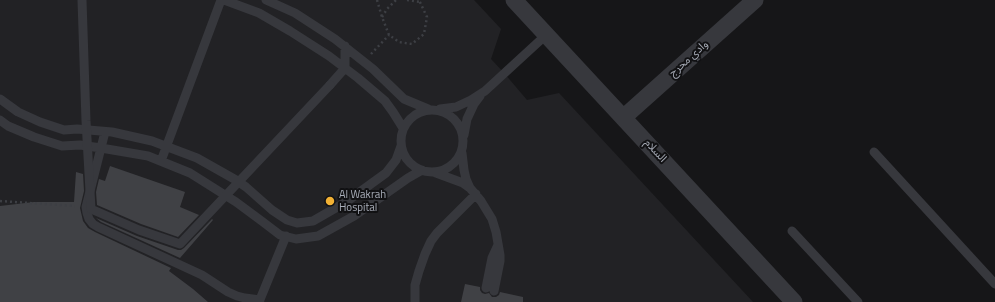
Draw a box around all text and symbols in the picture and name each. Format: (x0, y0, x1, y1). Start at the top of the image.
street label: وادي محرج (667, 38, 711, 80)
street label: السلام (641, 137, 669, 165)
place label: Al Wakrah Hospital (339, 188, 386, 214)
marker: Al Wakrah Hospital (324, 195, 336, 207)

